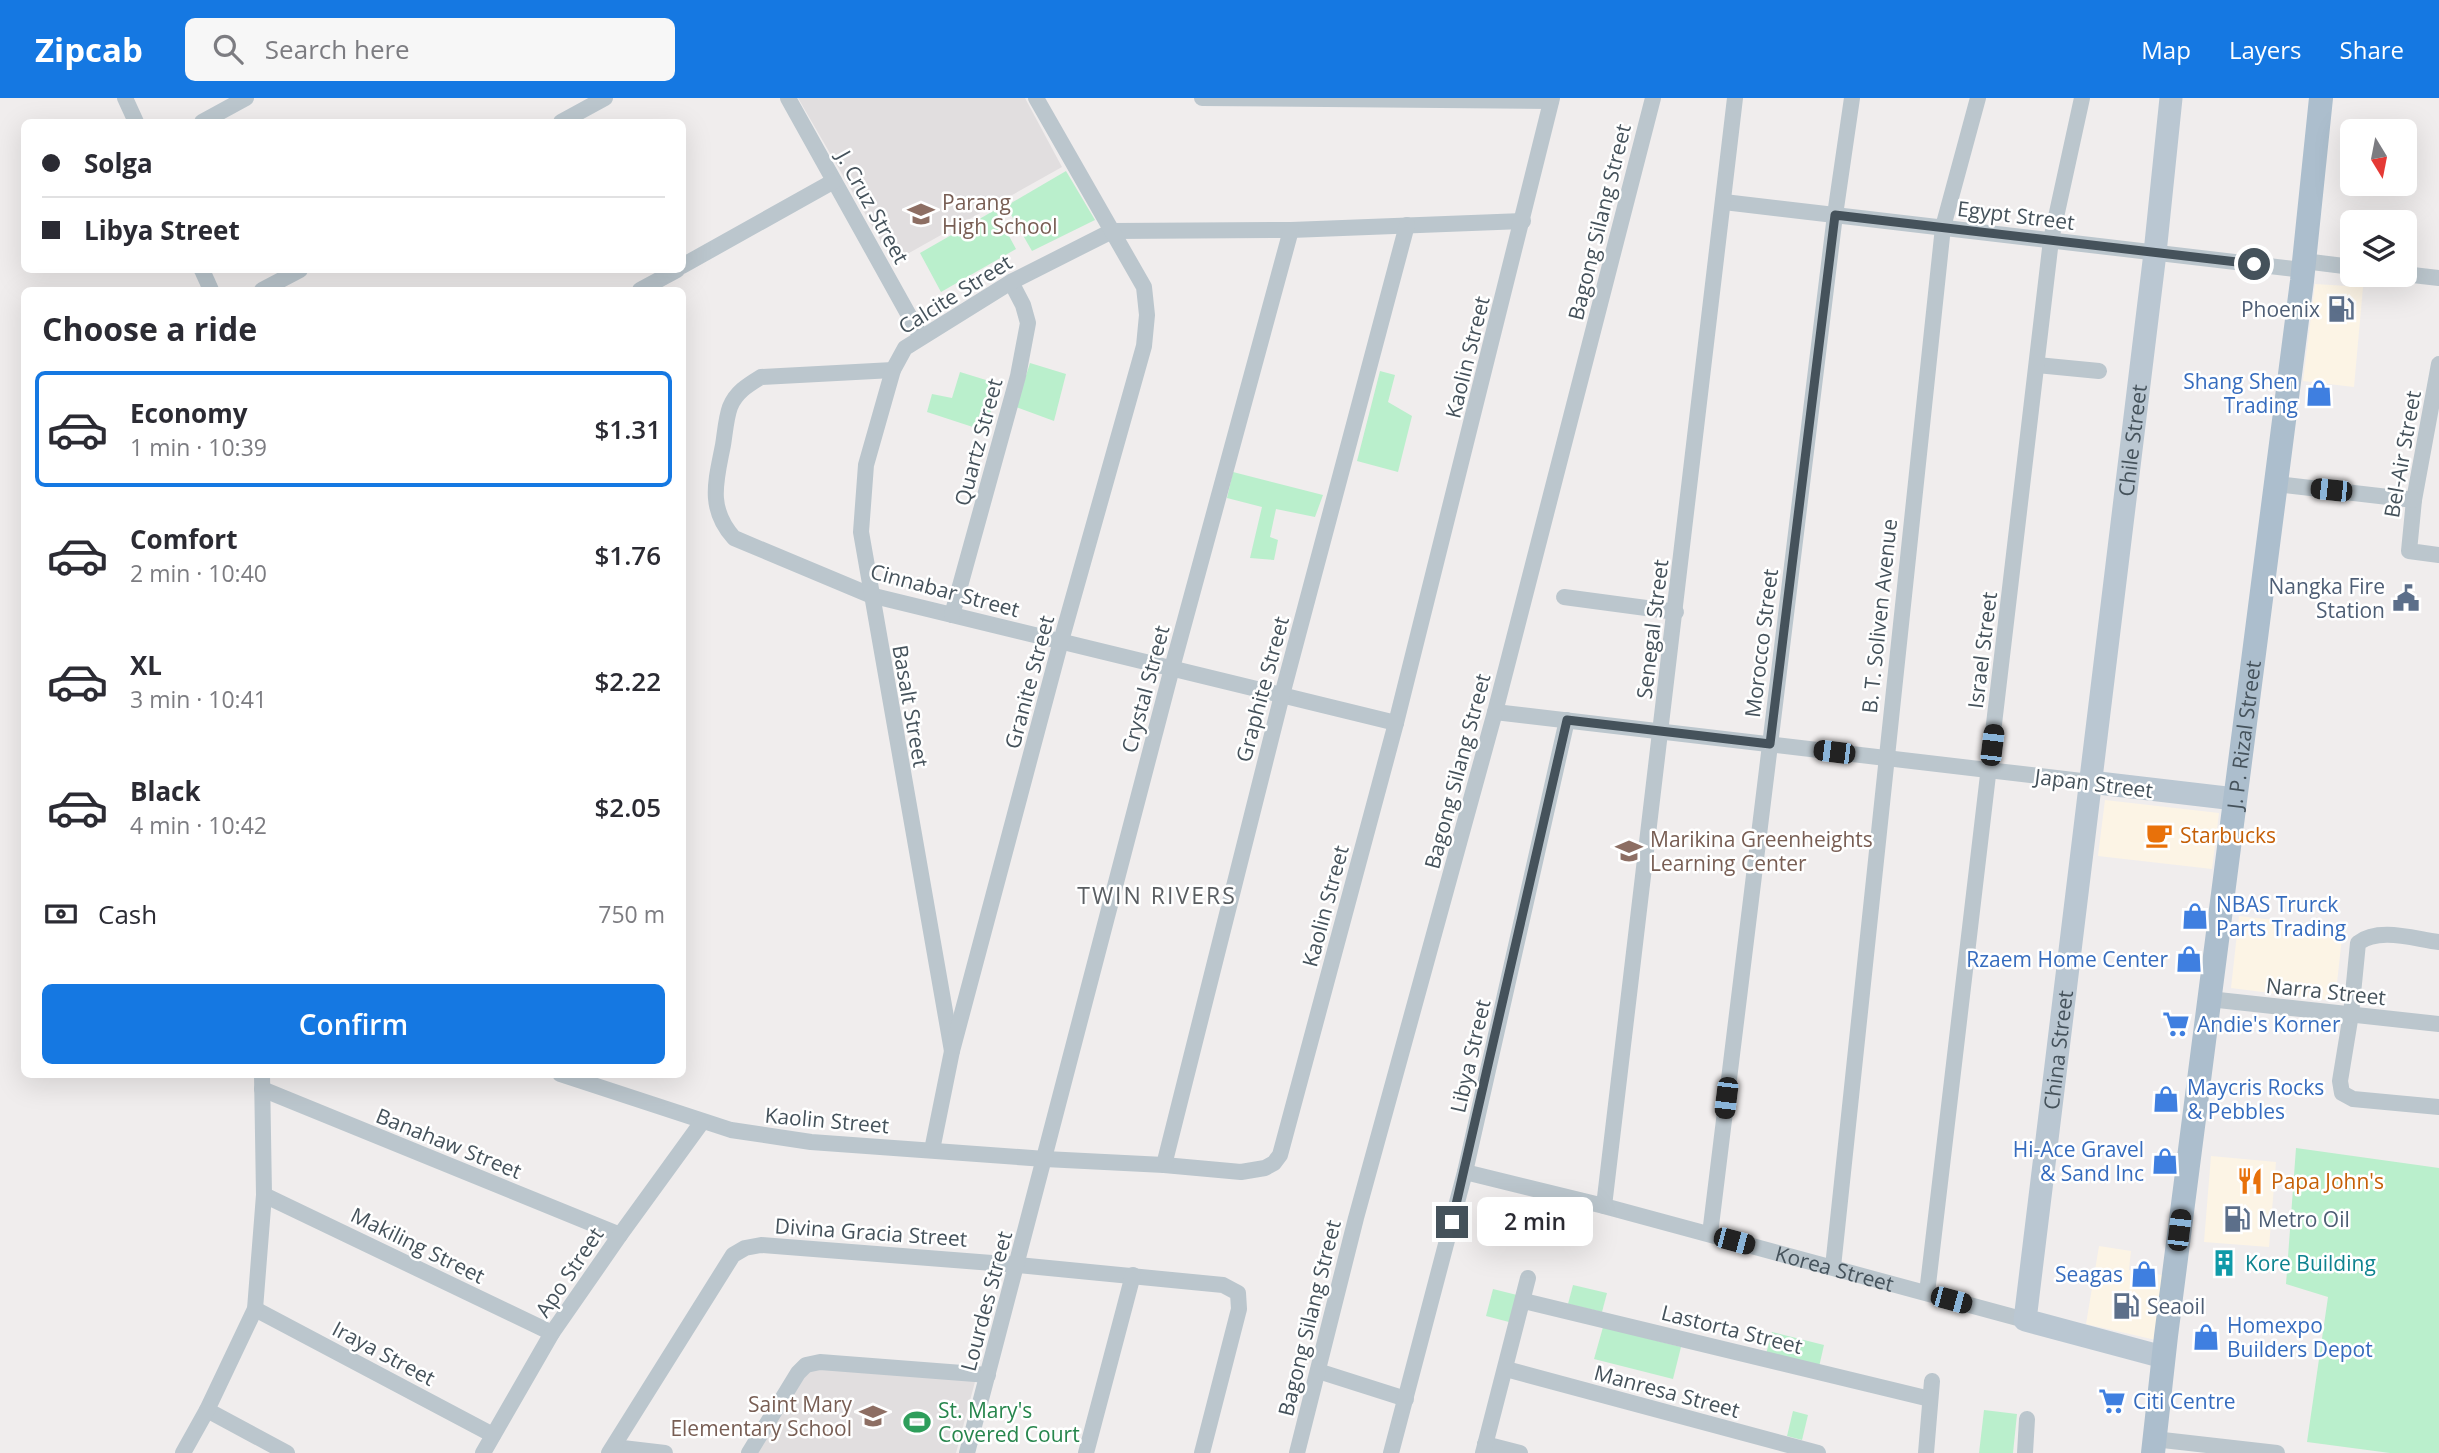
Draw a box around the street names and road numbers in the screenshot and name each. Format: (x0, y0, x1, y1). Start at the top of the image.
street label: Bagong Silang Street (1561, 121, 1637, 323)
street label: J. Cruz Street (829, 144, 916, 269)
street label: Egypt Street (1956, 194, 2076, 236)
street label: Calcite Street (893, 248, 1017, 340)
street label: Kaolin Street (1438, 293, 1496, 421)
street label: Quartz Street (948, 375, 1008, 509)
street label: Chile Street (2111, 383, 2153, 498)
street label: Bel-Air Street (2377, 388, 2427, 520)
street label: B. T. Soliven Avenue (1855, 517, 1903, 715)
street label: Cinnabar Street (867, 557, 1023, 623)
street label: Senegal Street (1630, 558, 1674, 700)
street label: Morocco Street (1738, 567, 1784, 719)
street label: Israel Street (1961, 590, 2003, 710)
street label: Granite Street (998, 612, 1060, 752)
street label: Graphite Street (1229, 613, 1295, 765)
street label: Crystal Street (1115, 622, 1175, 756)
street label: Basalt Street (886, 643, 936, 769)
street label: J. P. Rizal Street (2220, 659, 2267, 813)
street label: Bagong Silang Street (1417, 670, 1497, 872)
street label: Japan Street (2031, 762, 2155, 804)
street label: Kaolin Street (1295, 842, 1355, 970)
street label: Narra Street (2265, 971, 2387, 1011)
street label: China Street (2037, 989, 2079, 1111)
street label: Libya Street (1443, 997, 1497, 1115)
street label: Banahaw Street (372, 1101, 526, 1185)
street label: Kaolin Street (764, 1101, 890, 1139)
street label: Makiling Street (346, 1200, 490, 1290)
street label: Divina Gracia Street (774, 1211, 968, 1253)
street label: Bagong Silang Street (1271, 1217, 1347, 1419)
street label: Apo Street (529, 1222, 609, 1322)
street label: Lourdes Street (954, 1228, 1018, 1374)
street label: Korea Street (1772, 1239, 1897, 1298)
street label: Lastorta Street (1658, 1298, 1806, 1360)
street label: Iraya Street (328, 1314, 440, 1392)
street label: Manresa Street (1591, 1358, 1743, 1424)

